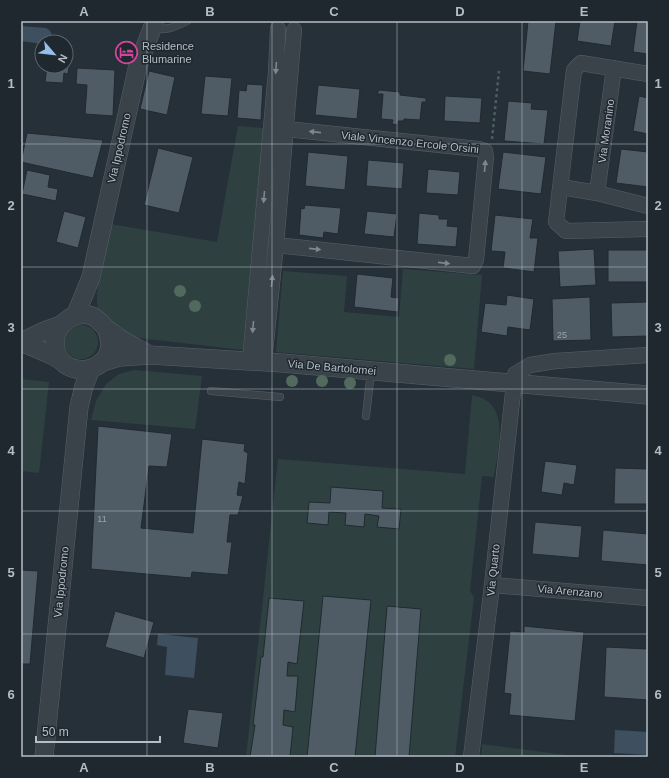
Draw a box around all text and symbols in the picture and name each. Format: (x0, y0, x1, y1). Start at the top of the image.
text: A (79, 4, 89, 19)
text: B (205, 4, 215, 19)
text: C (329, 4, 339, 19)
text: D (455, 4, 465, 19)
text: E (580, 4, 589, 19)
north arrow (34, 34, 74, 74)
hotel icon: Residence Blumarine (114, 39, 140, 65)
place label: Residence Blumarine (142, 40, 194, 65)
text: N (56, 52, 70, 65)
one-way arrow (272, 62, 279, 74)
text: 1 (7, 76, 15, 91)
text: 1 (654, 76, 662, 91)
street label: Via Moranino (596, 98, 616, 164)
street label: Via Ippodromo (105, 112, 133, 184)
one-way arrow (309, 129, 321, 135)
street label: Viale Vincenzo Ercole Orsini (341, 129, 479, 155)
one-way arrow (482, 160, 489, 172)
one-way arrow (261, 191, 268, 203)
text: 2 (7, 198, 15, 213)
text: 2 (654, 198, 662, 213)
one-way arrow (309, 246, 321, 252)
one-way arrow (438, 259, 450, 266)
one-way arrow (269, 275, 276, 287)
text: 3 (7, 320, 15, 335)
text: 3 (654, 320, 662, 335)
one-way arrow (249, 321, 256, 333)
house number: 25 (557, 330, 567, 340)
street label: Via De Bartolomei (287, 357, 377, 377)
text: 4 (7, 443, 15, 458)
text: 4 (654, 443, 662, 458)
house number: 11 (97, 514, 107, 524)
street label: Via Quarto (484, 543, 502, 597)
street label: Via Ippodromo (51, 546, 71, 618)
text: 5 (7, 565, 15, 580)
text: 5 (654, 565, 662, 580)
street label: Via Arenzano (537, 582, 603, 600)
text: 6 (7, 687, 15, 702)
text: 6 (654, 687, 662, 702)
scale bar (36, 718, 160, 744)
text: 50 m (42, 725, 69, 739)
text: A (79, 760, 89, 775)
text: B (205, 760, 215, 775)
text: C (329, 760, 339, 775)
text: D (455, 760, 465, 775)
text: E (580, 760, 589, 775)

